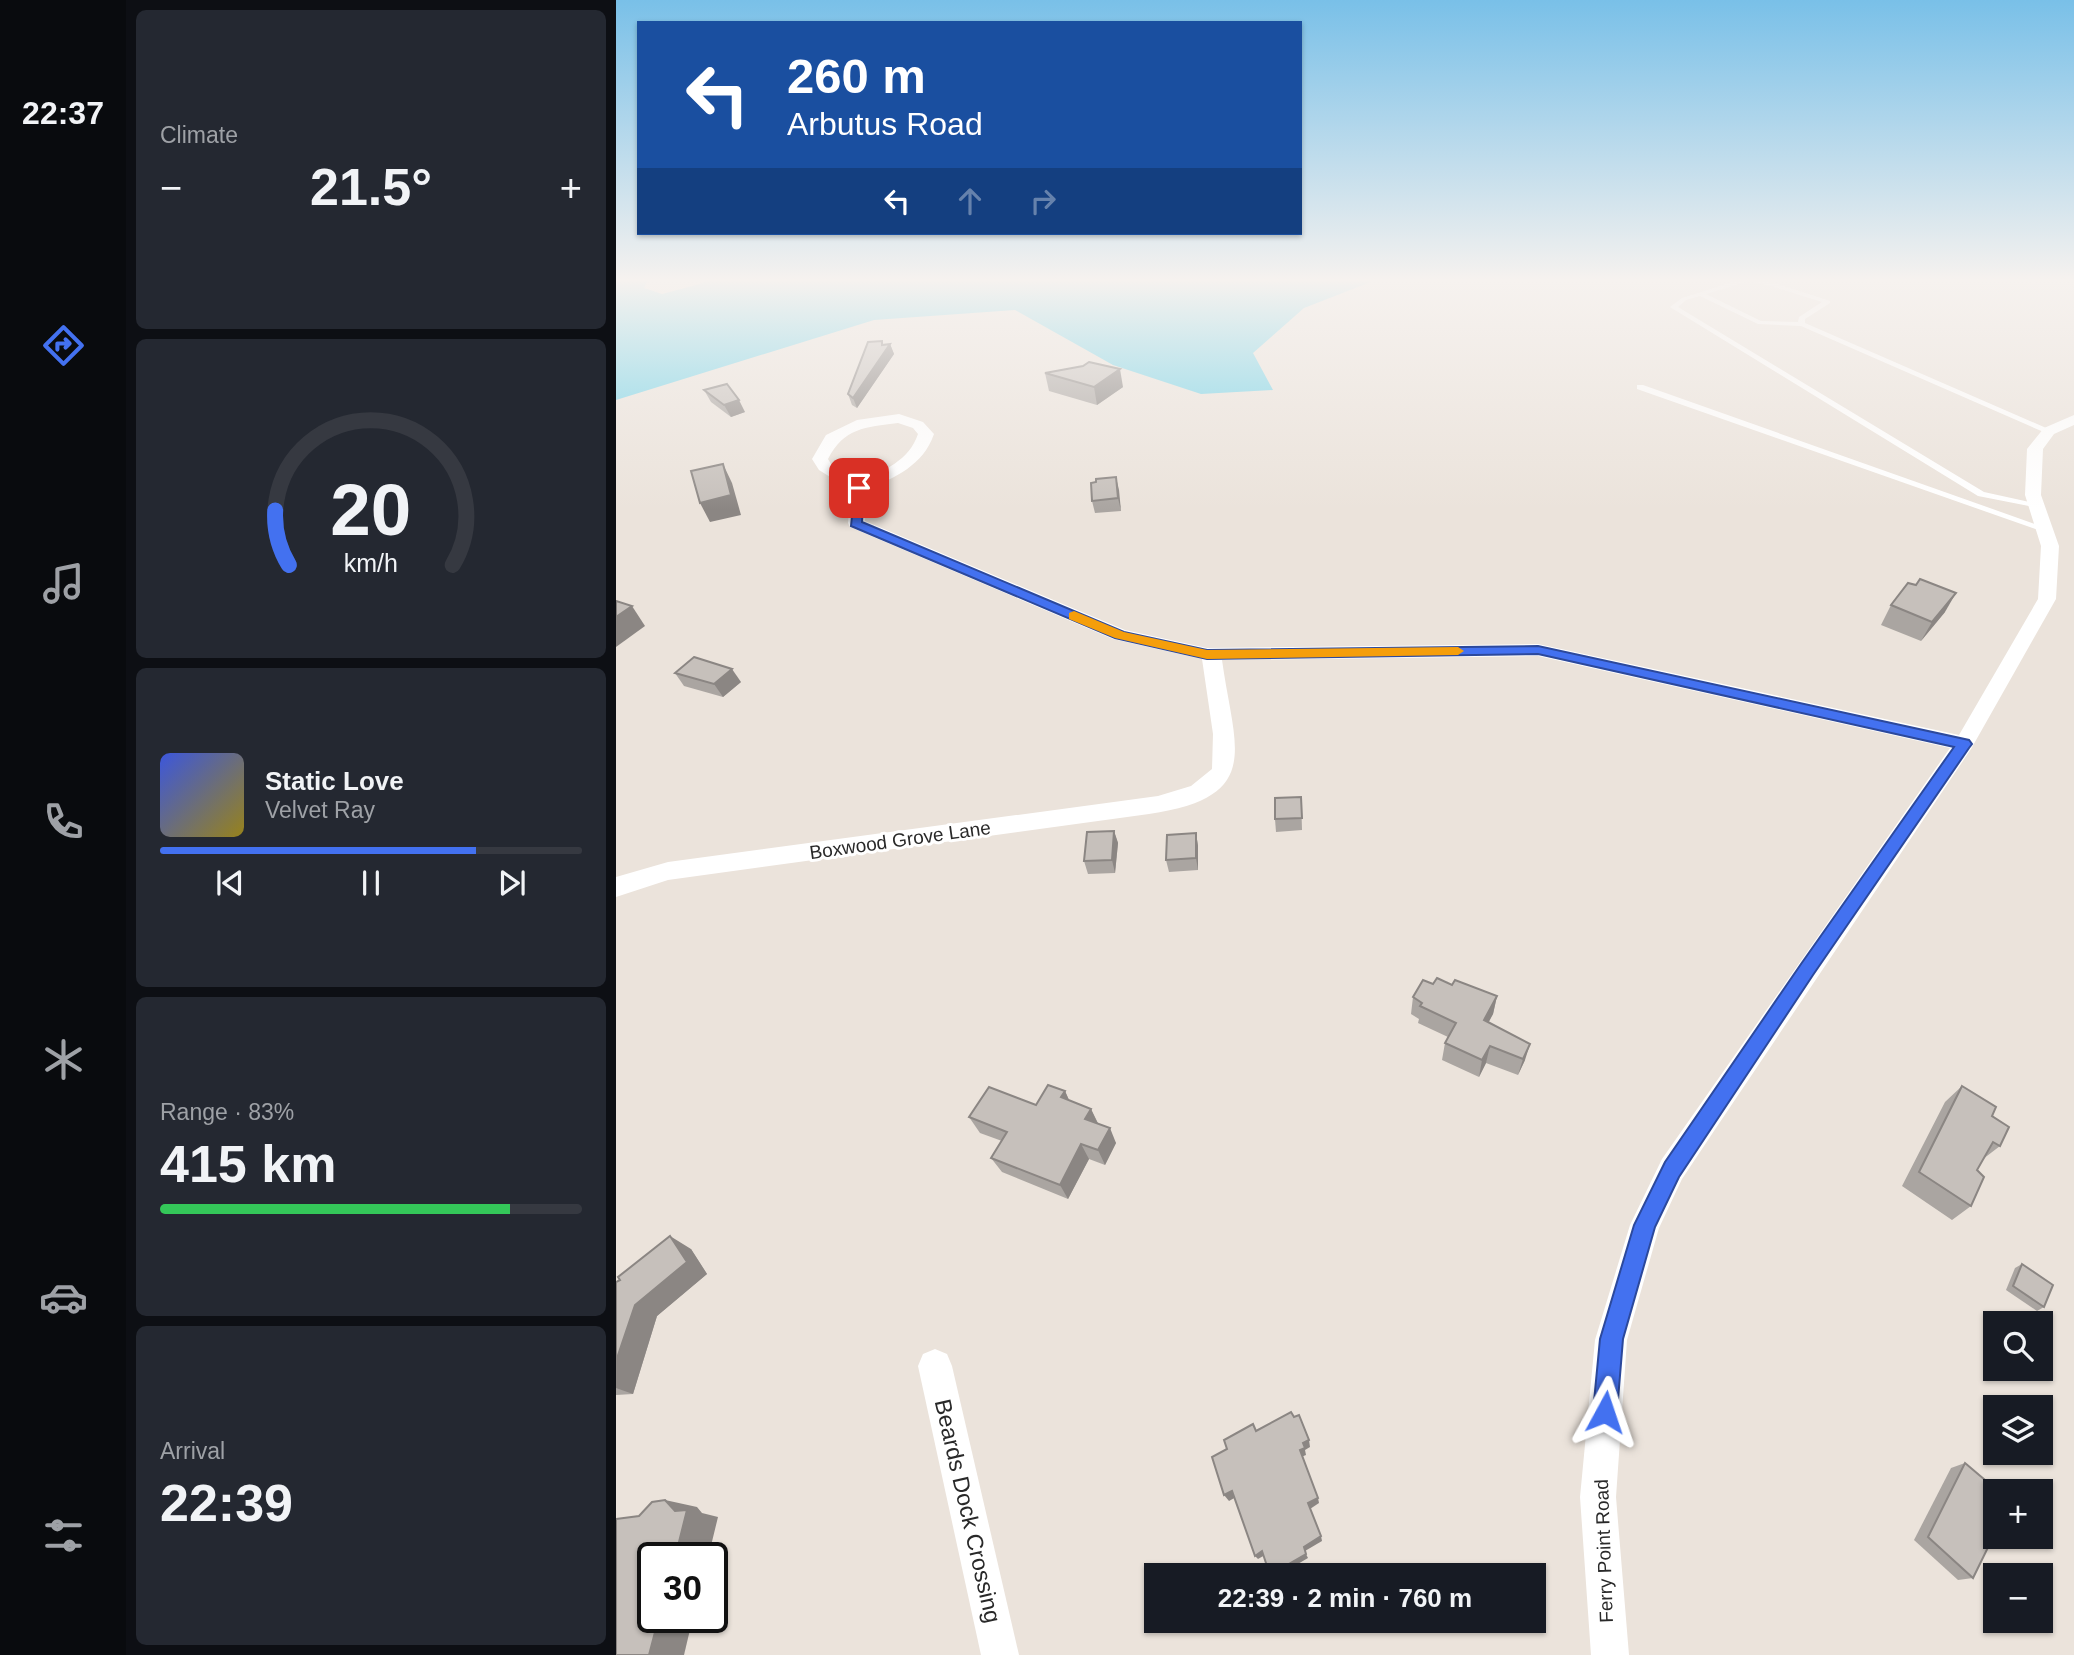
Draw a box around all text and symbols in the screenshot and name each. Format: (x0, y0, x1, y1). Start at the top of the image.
icon: left (672, 49, 763, 140)
text: 260 m (787, 49, 926, 103)
text: 22:37 (22, 95, 104, 131)
text: Arbutus Road (787, 106, 983, 142)
text: Climate (160, 122, 238, 148)
text: 21.5° (310, 158, 432, 216)
text: − (160, 167, 182, 209)
text: + (560, 167, 582, 209)
icon: left (878, 182, 916, 220)
icon: ahead (951, 182, 989, 220)
icon: right (1024, 182, 1062, 220)
icon: directions (39, 321, 88, 370)
pin (829, 458, 889, 518)
text: 20 (331, 469, 411, 550)
icon: arrive (840, 469, 878, 507)
text: km/h (344, 548, 398, 576)
icon: music (39, 559, 88, 608)
text: Static Love (265, 766, 404, 796)
icon: phone (39, 797, 88, 846)
text: Velvet Ray (265, 797, 375, 823)
street label: Boxwood Grove Lane (808, 817, 992, 863)
icon: previous (211, 864, 249, 902)
icon: pause (352, 864, 390, 902)
icon: next (493, 864, 531, 902)
icon: climate (39, 1035, 88, 1084)
text: Range · 83% (160, 1099, 294, 1125)
text: 415 km (160, 1135, 336, 1193)
icon: car (39, 1273, 88, 1322)
map controls (1983, 1311, 2053, 1633)
button: search (1983, 1311, 2053, 1381)
position arrow (1568, 1375, 1642, 1449)
button: layers (1983, 1395, 2053, 1465)
street label: Beards Dock Crossing (930, 1397, 1006, 1625)
text: Arrival (160, 1438, 225, 1464)
text: 22:39 (160, 1474, 293, 1532)
street label: Ferry Point Road (1591, 1479, 1617, 1623)
button: + (1983, 1479, 2053, 1549)
icon: filters (39, 1511, 88, 1560)
speed limit sign: 30 (637, 1542, 728, 1633)
button: − (1983, 1563, 2053, 1633)
text: 22:39 · 2 min · 760 m (1218, 1583, 1472, 1613)

